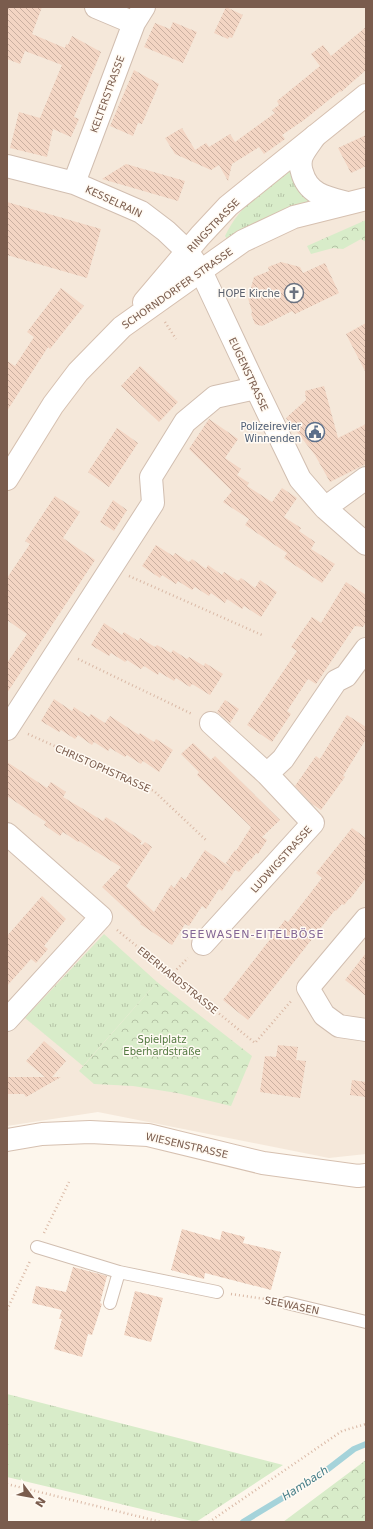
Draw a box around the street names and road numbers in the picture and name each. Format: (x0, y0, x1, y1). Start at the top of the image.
street label: KELTERSTRASSE (88, 54, 127, 134)
street label: KESSELRAIN (84, 184, 144, 219)
street label: RINGSTRASSE (185, 196, 242, 254)
street label: SCHORNDORFER STRASSE (120, 246, 235, 331)
street label: EUGENSTRASSE (227, 336, 270, 413)
street label: CHRISTOPHSTRASSE (53, 742, 152, 794)
street label: LUDWIGSTRASSE (249, 824, 314, 895)
street label: EBERHARDSTRASSE (135, 945, 220, 1016)
street label: WIESENSTRASSE (145, 1131, 229, 1160)
street label: SEEWASEN (264, 1294, 320, 1317)

